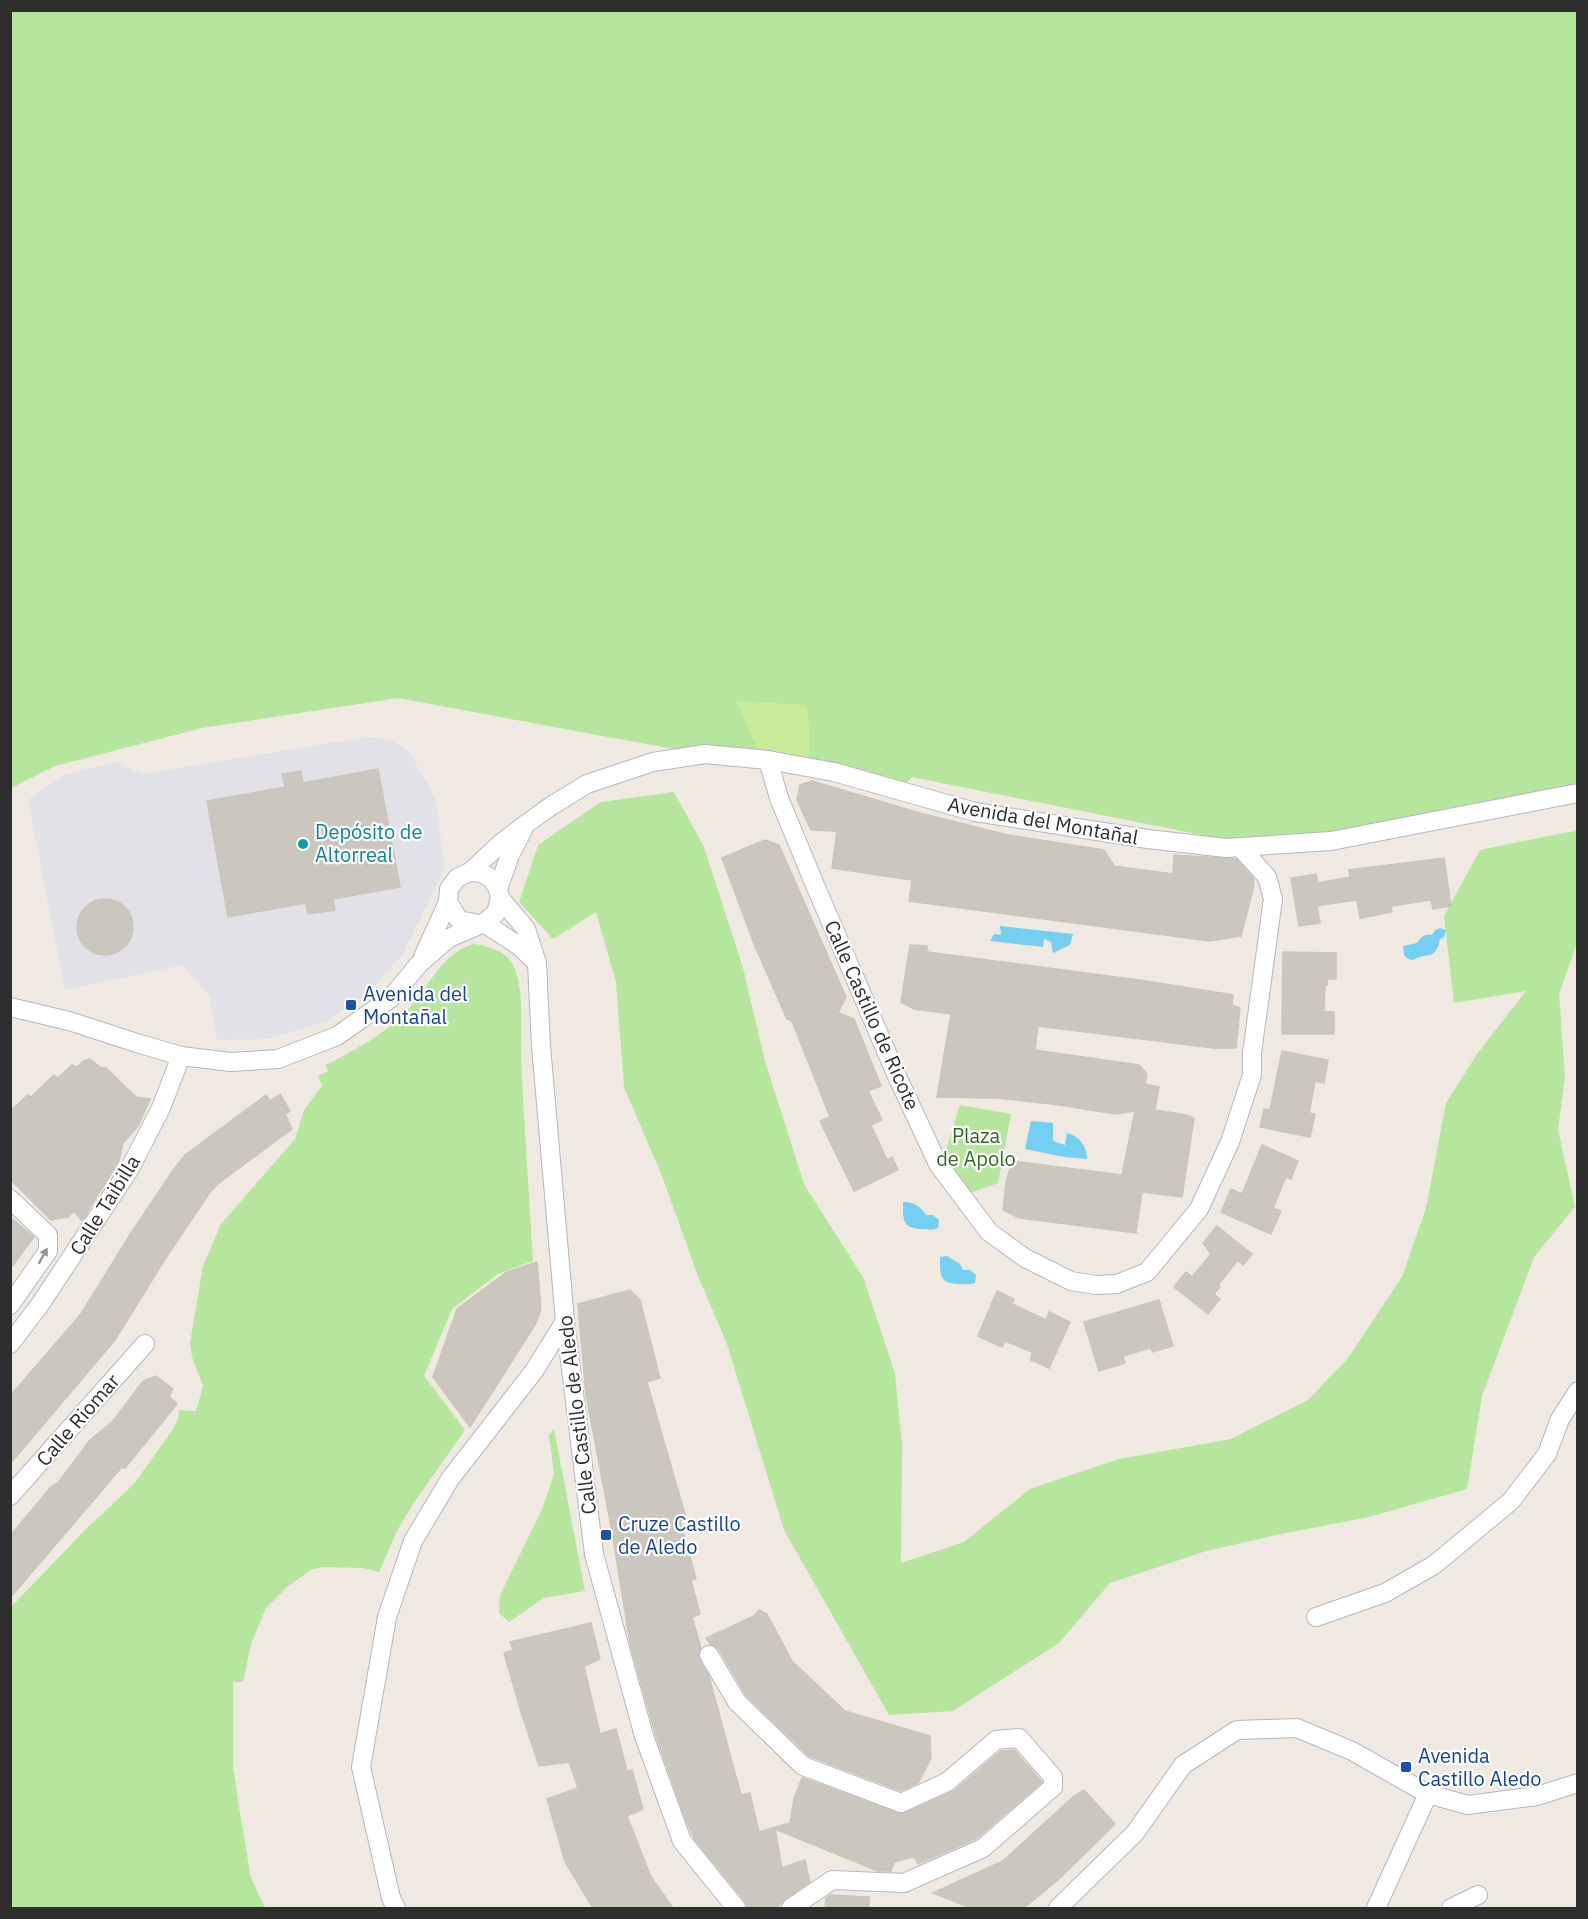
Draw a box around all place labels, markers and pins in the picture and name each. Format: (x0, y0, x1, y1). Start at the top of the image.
place label: Depósito de Altorreal (315, 818, 422, 868)
marker: Depósito de Altorreal (296, 837, 310, 851)
place label: Avenida del Montañal (363, 980, 467, 1030)
marker: Avenida del Montañal (344, 998, 358, 1012)
place label: Cruze Castillo de Aledo (618, 1510, 741, 1560)
marker: Cruze Castillo de Aledo (599, 1528, 613, 1542)
place label: Avenida Castillo Aledo (1418, 1742, 1541, 1792)
marker: Avenida Castillo Aledo (1399, 1760, 1413, 1774)

